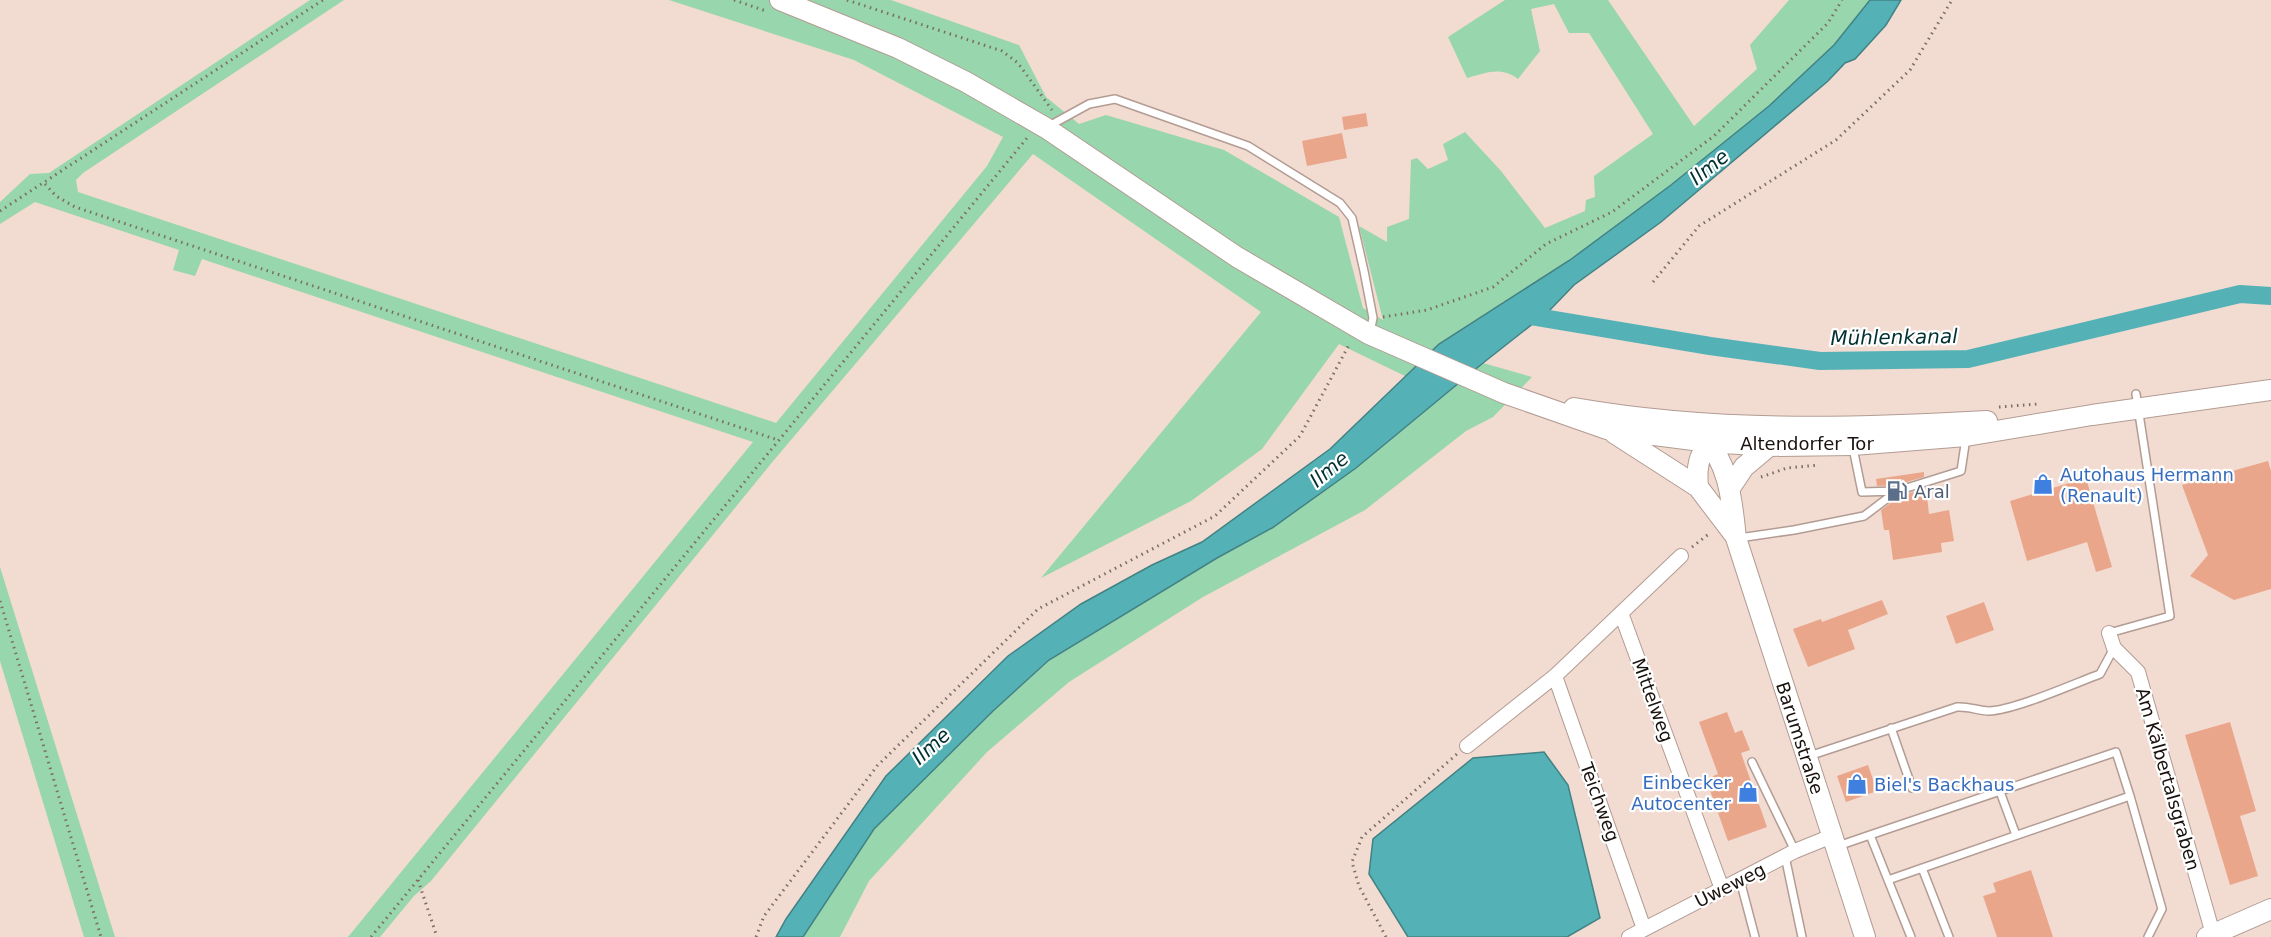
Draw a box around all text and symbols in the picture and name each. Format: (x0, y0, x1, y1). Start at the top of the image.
water label: Ilme (1685, 144, 1733, 190)
water label: Mühlenkanal (1830, 324, 1958, 350)
street label: Altendorfer Tor (1740, 433, 1874, 454)
water label: Ilme (1305, 446, 1353, 492)
place label: Autohaus Hermann (Renault) (2060, 464, 2234, 506)
shop icon: Autohaus Hermann (Renault) (2031, 472, 2055, 496)
fuel station icon: Aral (1885, 479, 1909, 503)
place label: Aral (1914, 481, 1950, 502)
street label: Mittelweg (1628, 655, 1678, 745)
street label: Barumstraße (1772, 679, 1828, 797)
street label: Am Kälbertalsgraben (2132, 685, 2204, 873)
water label: Ilme (907, 723, 955, 769)
street label: Teichweg (1576, 759, 1624, 844)
place label: Einbecker Autocenter (1631, 772, 1732, 814)
shop icon: Biel's Backhaus (1845, 772, 1869, 796)
place label: Biel's Backhaus (1874, 774, 2014, 795)
shop icon: Einbecker Autocenter (1736, 780, 1760, 804)
street label: Uweweg (1691, 858, 1769, 912)

